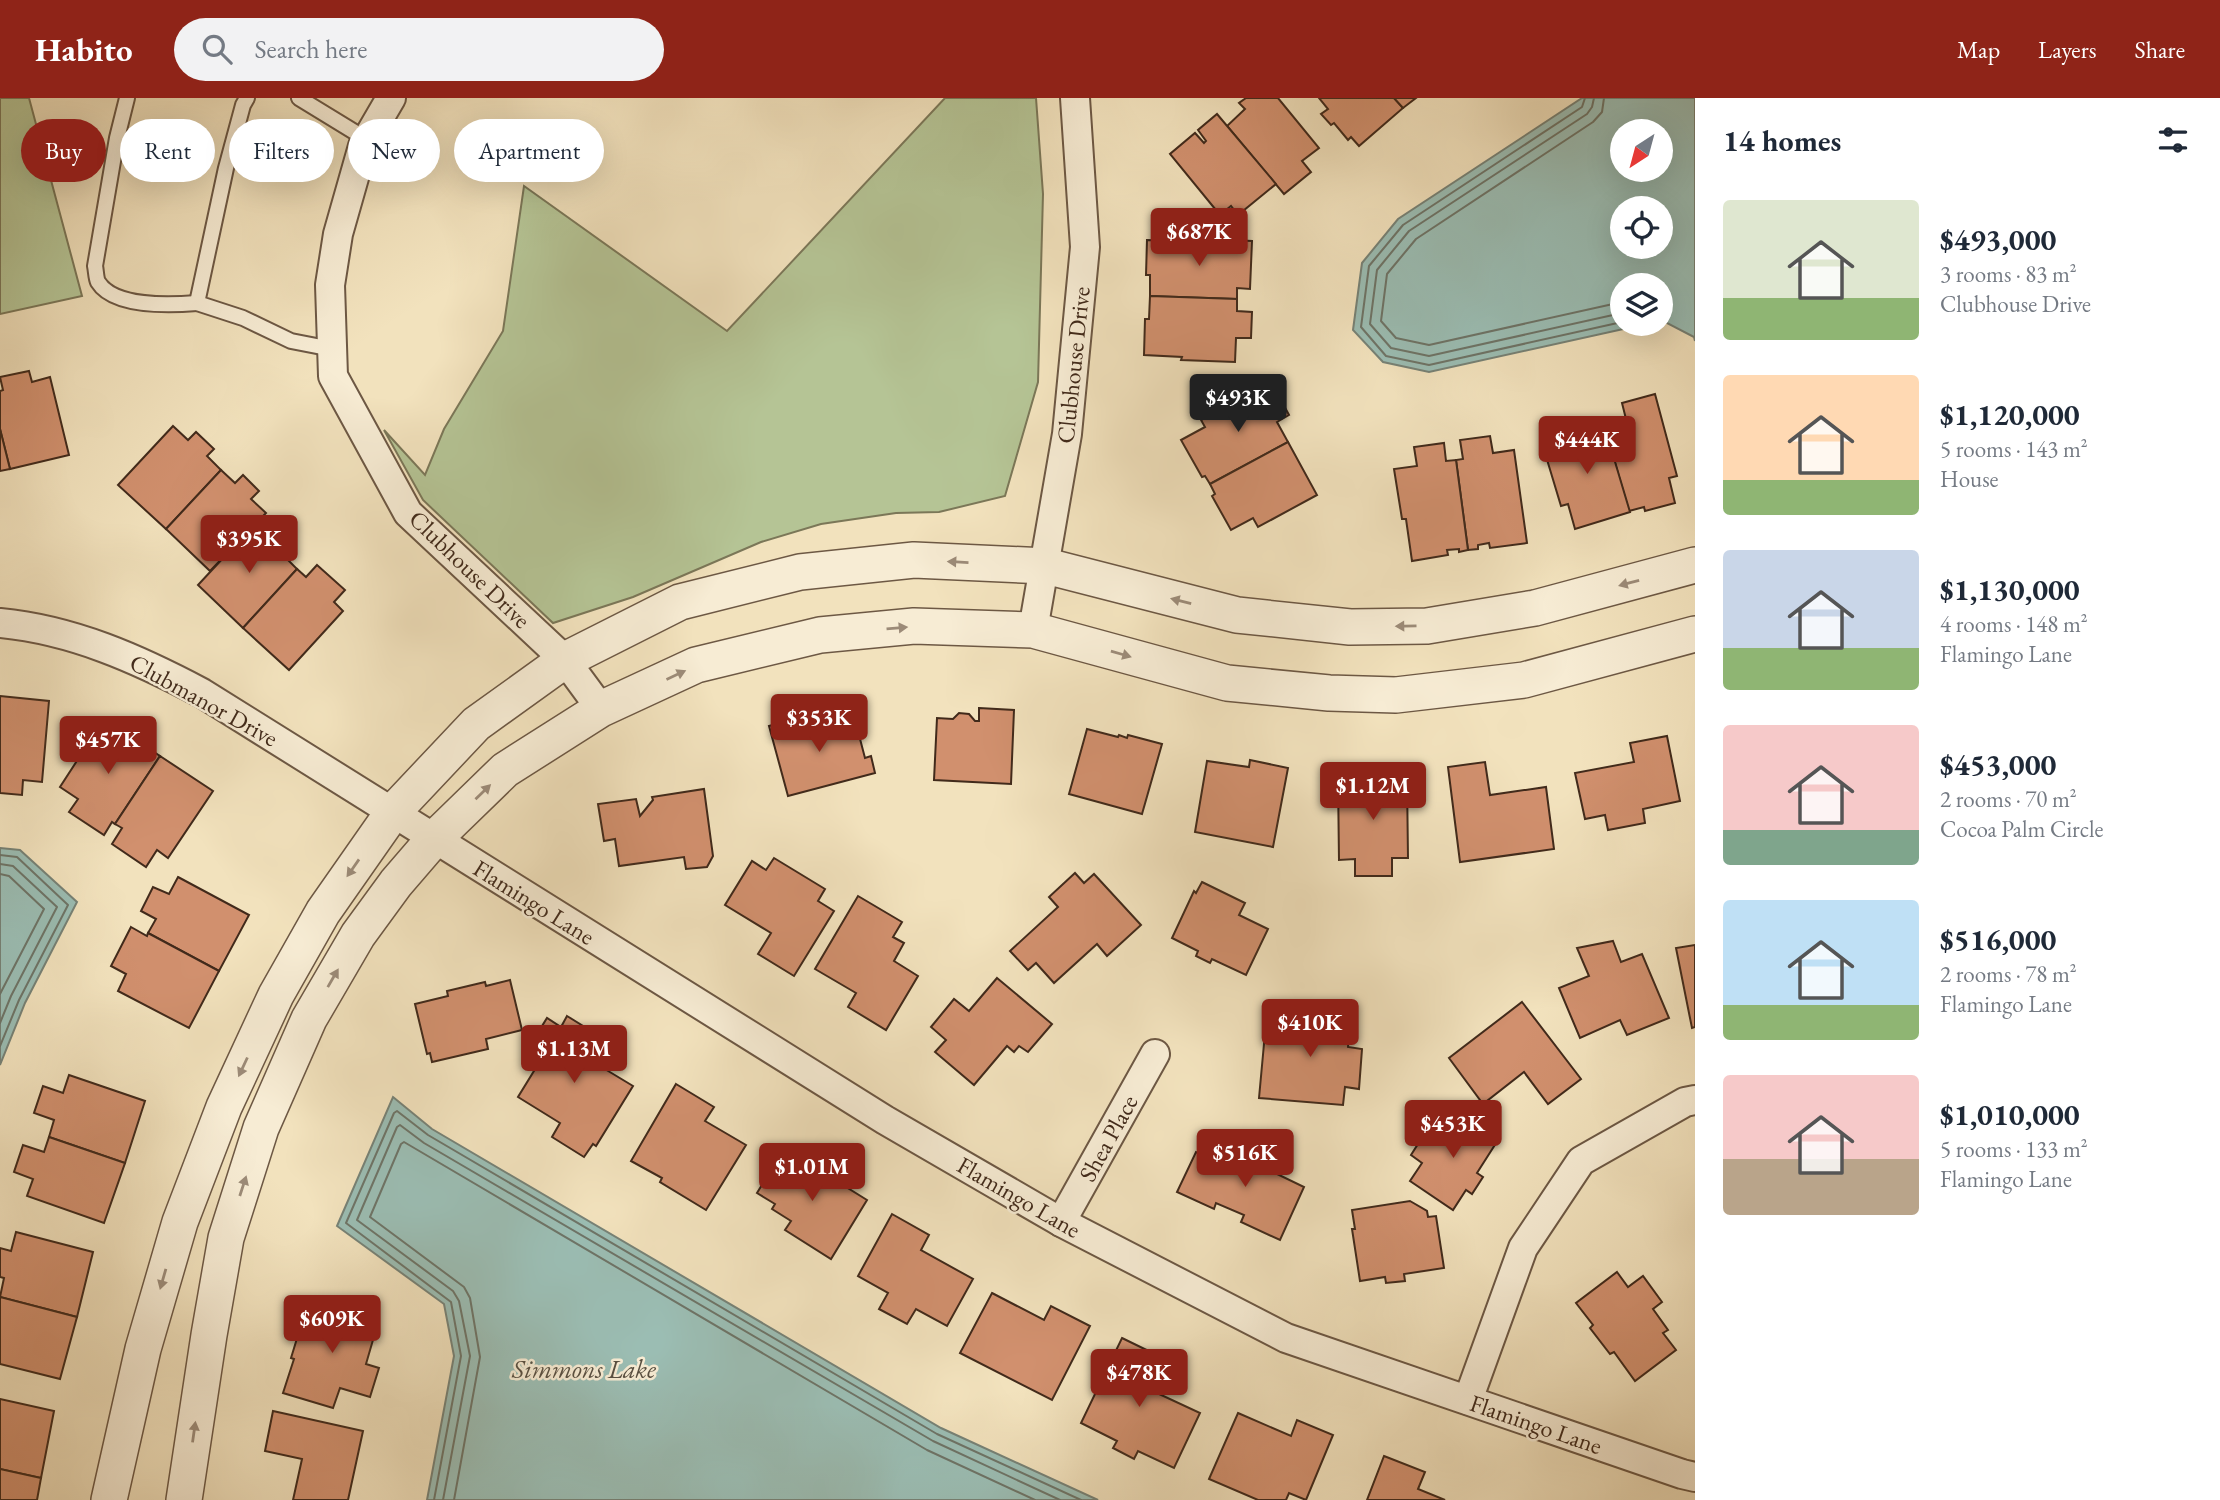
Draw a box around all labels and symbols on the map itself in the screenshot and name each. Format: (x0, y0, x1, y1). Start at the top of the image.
north arrow (1610, 119, 1673, 182)
pin: $687K (1150, 208, 1248, 268)
street label: Clubhouse Drive (1049, 285, 1097, 445)
pin: $493K (1189, 374, 1287, 434)
pin: $444K (1538, 416, 1636, 476)
street label: Clubhouse Drive (403, 503, 537, 635)
pin: $395K (200, 516, 298, 575)
one-way arrow (947, 556, 969, 567)
one-way arrow (1618, 578, 1639, 588)
one-way arrow (1170, 595, 1192, 606)
one-way arrow (1395, 620, 1417, 632)
one-way arrow (886, 622, 908, 633)
street label: Clubmanor Drive (124, 647, 284, 753)
one-way arrow (1111, 649, 1133, 660)
one-way arrow (666, 669, 686, 680)
pin: $353K (770, 694, 868, 754)
pin: $457K (59, 716, 157, 776)
pin: $1.12M (1316, 762, 1430, 822)
one-way arrow (474, 784, 491, 801)
street label: Flamingo Lane (467, 852, 601, 952)
one-way arrow (346, 859, 360, 877)
one-way arrow (327, 968, 339, 987)
pin: $410K (1261, 1000, 1359, 1059)
pin: $1.13M (517, 1026, 631, 1085)
one-way arrow (237, 1056, 248, 1077)
street label: Shea Place (1072, 1089, 1144, 1187)
pin: $453K (1404, 1100, 1502, 1160)
pin: $516K (1196, 1130, 1294, 1189)
pin: $1.01M (755, 1144, 869, 1203)
street label: Flamingo Lane (952, 1149, 1086, 1245)
one-way arrow (238, 1175, 248, 1196)
one-way arrow (158, 1269, 168, 1290)
pin: $609K (283, 1296, 381, 1355)
pin: $478K (1090, 1350, 1188, 1409)
water label: Simmons Lake (511, 1352, 657, 1386)
street label: Flamingo Lane (1466, 1387, 1606, 1461)
one-way arrow (189, 1421, 200, 1443)

